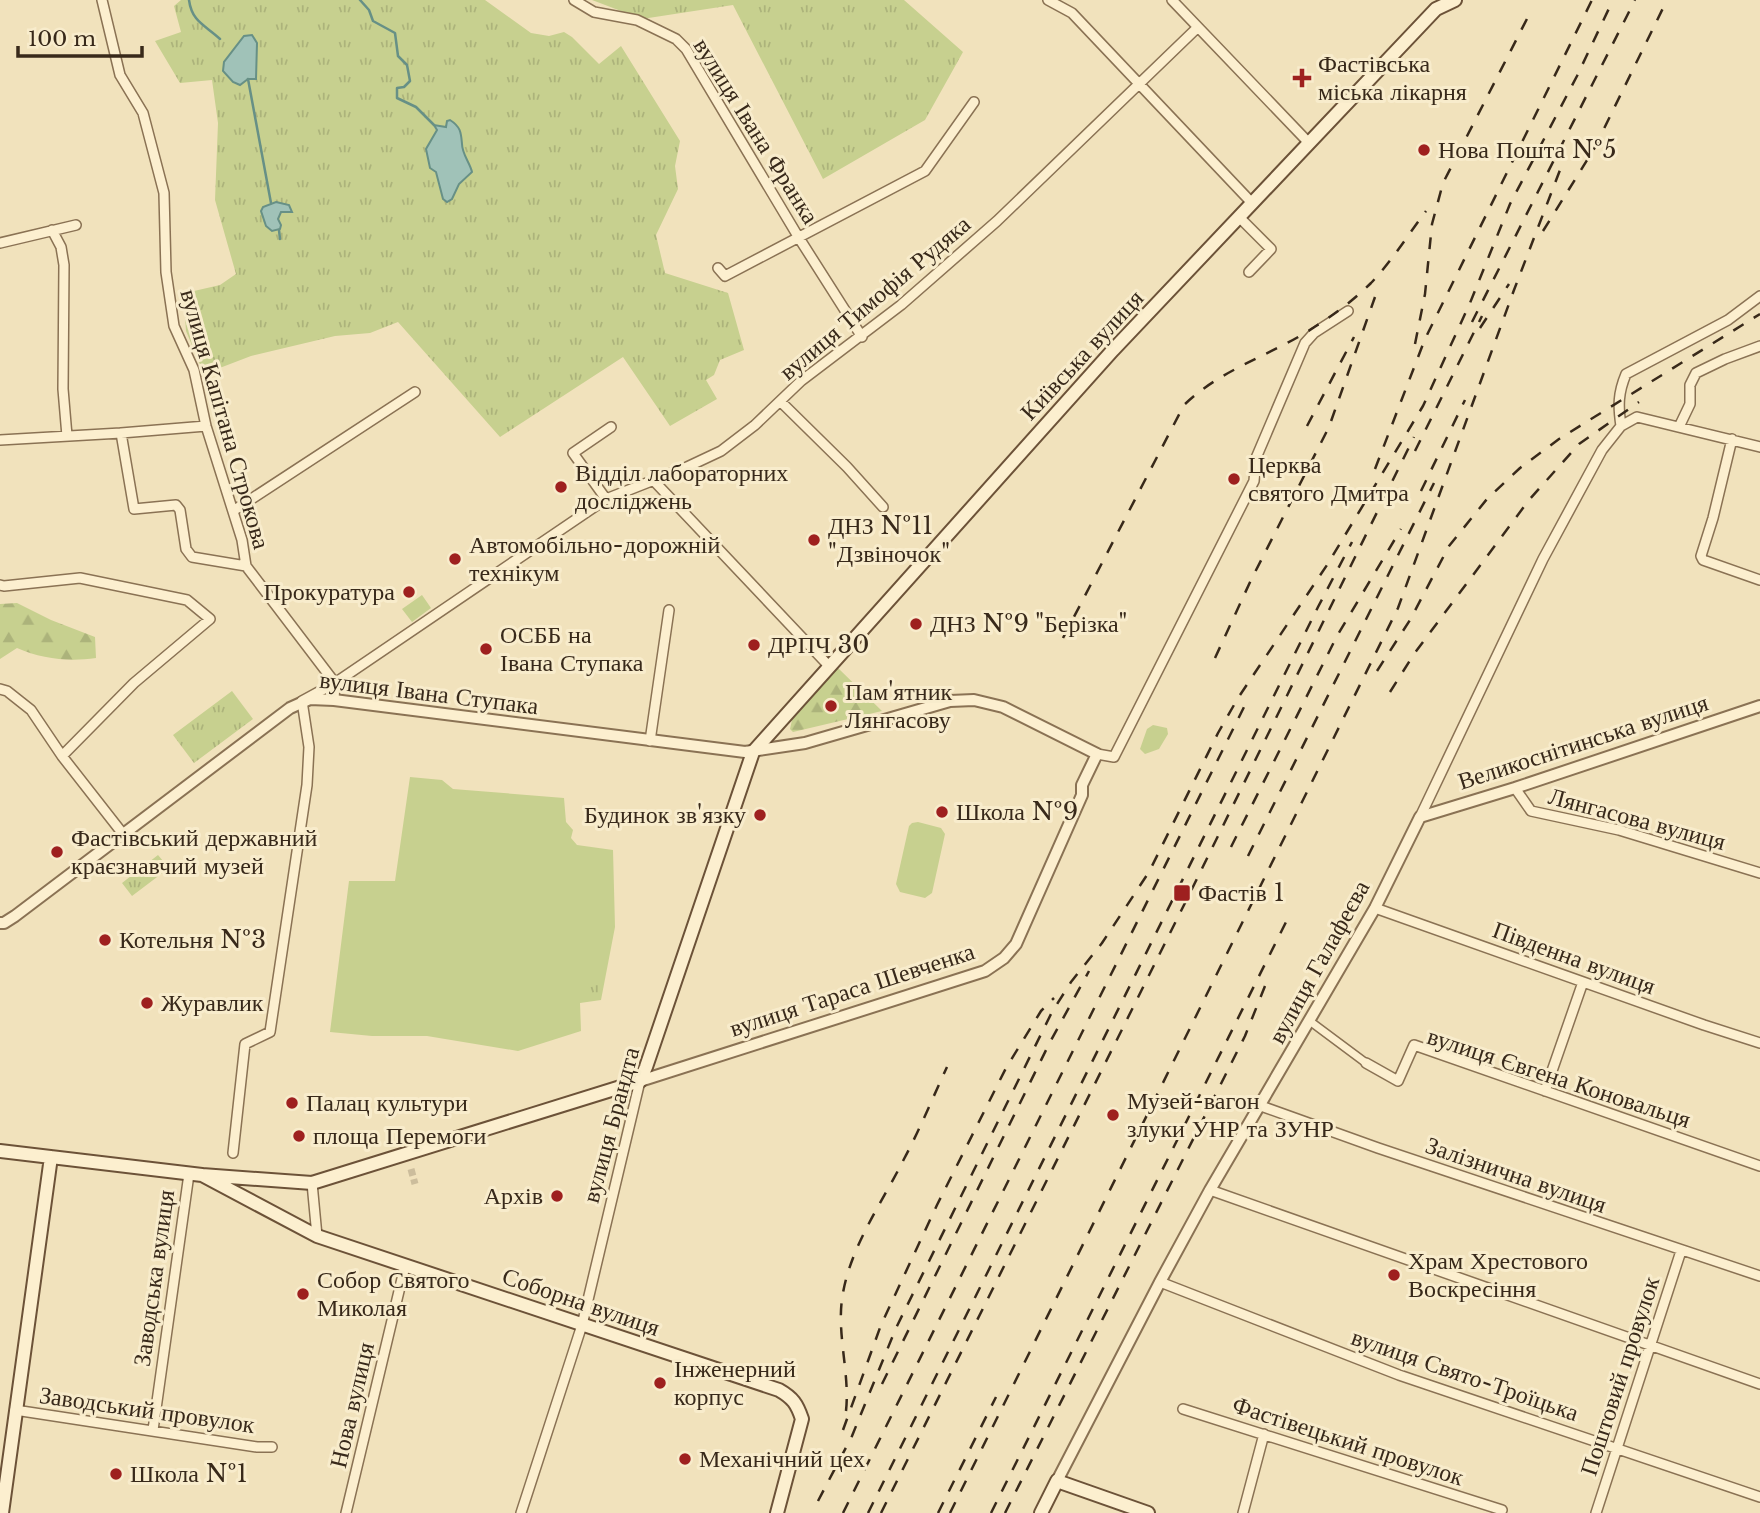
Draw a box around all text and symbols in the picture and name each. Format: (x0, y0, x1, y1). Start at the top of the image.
scale bar (18, 14, 142, 58)
text: 100 m (28, 26, 96, 52)
street label: вулиця Івана Франка (688, 33, 825, 229)
place label: Фастівська міська лікарня (1318, 49, 1467, 106)
marker: Фастівська міська лікарня (1292, 68, 1312, 88)
place label: Нова Пошта №5 (1438, 135, 1617, 164)
marker: Нова Пошта №5 (1416, 142, 1432, 158)
street label: вулиця Тимофія Рудяка (773, 209, 976, 386)
street label: Київська вулиця (1014, 284, 1149, 426)
street label: вулиця Капітана Строкова (174, 286, 277, 552)
place label: Церква святого Дмитра (1248, 450, 1409, 507)
place label: Відділ лабораторних досліджень (575, 458, 788, 515)
marker: Церква святого Дмитра (1226, 471, 1242, 487)
marker: Відділ лабораторних досліджень (553, 479, 569, 495)
place label: ДНЗ №11 "Дзвіночок" (828, 511, 950, 568)
place label: Автомобільно-дорожній технікум (469, 530, 720, 587)
marker: ДНЗ №11 "Дзвіночок" (806, 532, 822, 548)
marker: Автомобільно-дорожній технікум (447, 551, 463, 567)
place label: Прокуратура (263, 577, 395, 606)
marker: Прокуратура (401, 584, 417, 600)
place label: ДНЗ №9 "Берізка" (930, 609, 1127, 638)
marker: ДНЗ №9 "Берізка" (908, 616, 924, 632)
place label: ОСББ на Івана Ступака (500, 620, 644, 677)
place label: ДРПЧ 30 (768, 630, 869, 659)
marker: ДРПЧ 30 (746, 637, 762, 653)
marker: ОСББ на Івана Ступака (478, 641, 494, 657)
street label: вулиця Івана Ступака (318, 665, 541, 720)
place label: Пам'ятник Лянгасову (845, 677, 953, 734)
street label: Великоснітинська вулиця (1454, 687, 1712, 796)
marker: Пам'ятник Лянгасову (823, 698, 839, 714)
street label: Лянгасова вулиця (1545, 781, 1729, 856)
place label: Школа №9 (956, 797, 1078, 826)
place label: Будинок зв'язку (584, 800, 746, 829)
marker: Школа №9 (934, 804, 950, 820)
marker: Будинок зв'язку (752, 807, 768, 823)
place label: Фастівський державний краєзнавчий музей (71, 823, 318, 880)
marker: Фастівський державний краєзнавчий музей (49, 844, 65, 860)
street label: вулиця Галафеєва (1262, 875, 1376, 1048)
place label: Фастів 1 (1198, 878, 1284, 907)
marker: Фастів 1 (1172, 883, 1192, 903)
street label: Південна вулиця (1489, 915, 1659, 1000)
place label: Котельня №3 (119, 925, 266, 954)
marker: Котельня №3 (97, 932, 113, 948)
street label: вулиця Тараса Шевченка (726, 936, 978, 1043)
place label: Журавлик (161, 988, 264, 1017)
marker: Журавлик (139, 995, 155, 1011)
street label: вулиця Євгена Коновальця (1424, 1021, 1694, 1134)
street label: вулиця Брандта (576, 1044, 645, 1206)
place label: Музей-вагон злуки УНР та ЗУНР (1127, 1086, 1334, 1143)
place label: Палац культури (306, 1088, 468, 1117)
marker: Палац культури (284, 1095, 300, 1111)
marker: Музей-вагон злуки УНР та ЗУНР (1105, 1107, 1121, 1123)
place label: площа Перемоги (313, 1121, 487, 1150)
marker: площа Перемоги (291, 1128, 307, 1144)
street label: Залізнична вулиця (1422, 1130, 1610, 1219)
place label: Архів (484, 1181, 543, 1210)
street label: Заводська вулиця (127, 1188, 180, 1368)
marker: Архів (549, 1188, 565, 1204)
place label: Храм Хрестового Воскресіння (1408, 1246, 1588, 1303)
street label: Соборна вулиця (499, 1261, 664, 1342)
place label: Собор Святого Миколая (317, 1265, 470, 1322)
marker: Храм Хрестового Воскресіння (1386, 1267, 1402, 1283)
street label: Поштовий провулок (1574, 1272, 1666, 1479)
marker: Собор Святого Миколая (295, 1286, 311, 1302)
street label: вулиця Свято-Троїцька (1348, 1322, 1583, 1427)
street label: Нова вулиця (323, 1339, 380, 1471)
place label: Інженерний корпус (674, 1354, 796, 1411)
marker: Інженерний корпус (652, 1375, 668, 1391)
street label: Заводський провулок (38, 1380, 257, 1439)
street label: Фастівецький провулок (1229, 1389, 1468, 1492)
place label: Механічний цех (699, 1444, 865, 1473)
marker: Механічний цех (677, 1451, 693, 1467)
place label: Школа №1 (130, 1459, 247, 1488)
marker: Школа №1 (108, 1466, 124, 1482)

